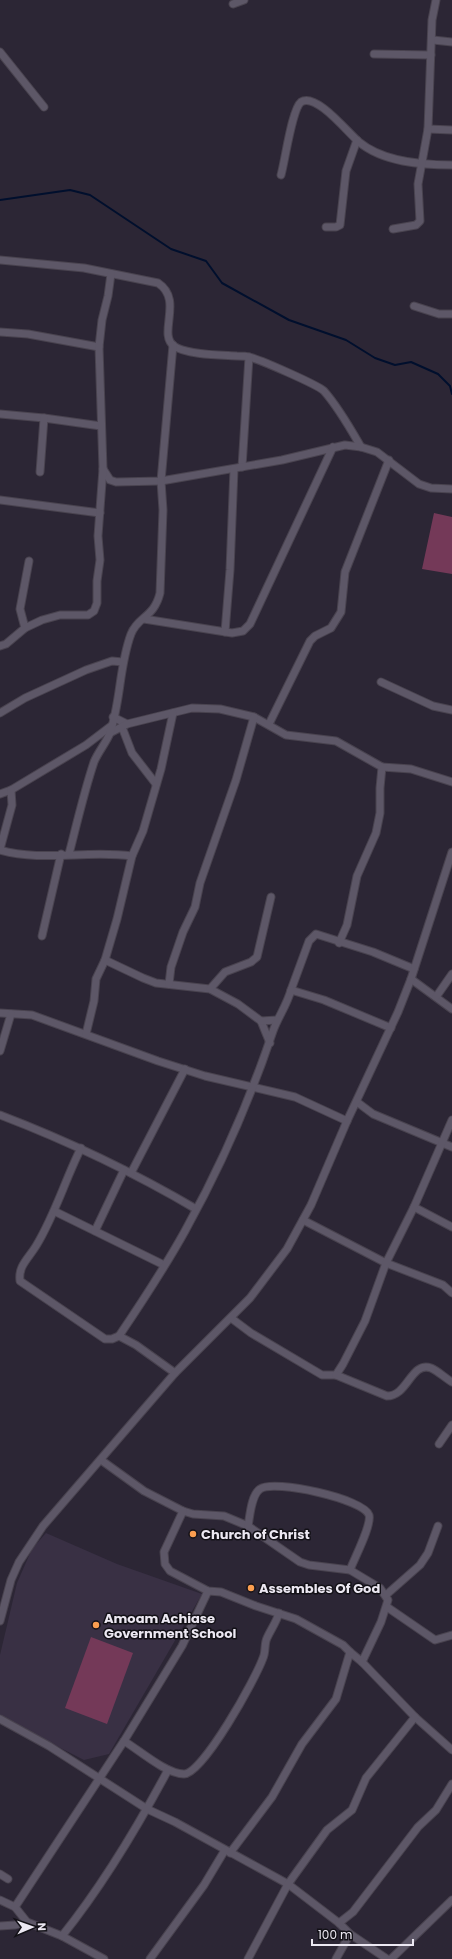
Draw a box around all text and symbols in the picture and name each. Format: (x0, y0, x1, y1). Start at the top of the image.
place label: Church of Christ (201, 1525, 310, 1544)
marker: Church of Christ (188, 1529, 198, 1539)
place label: Assembles Of God (259, 1579, 380, 1598)
marker: Assembles Of God (246, 1583, 256, 1593)
place label: Amoam Achiase Government School (104, 1609, 236, 1643)
marker: Amoam Achiase Government School (91, 1620, 101, 1630)
north arrow (12, 1907, 52, 1947)
scale bar (312, 1921, 413, 1947)
text: N (34, 1922, 50, 1931)
text: 100 m (318, 1926, 352, 1943)

